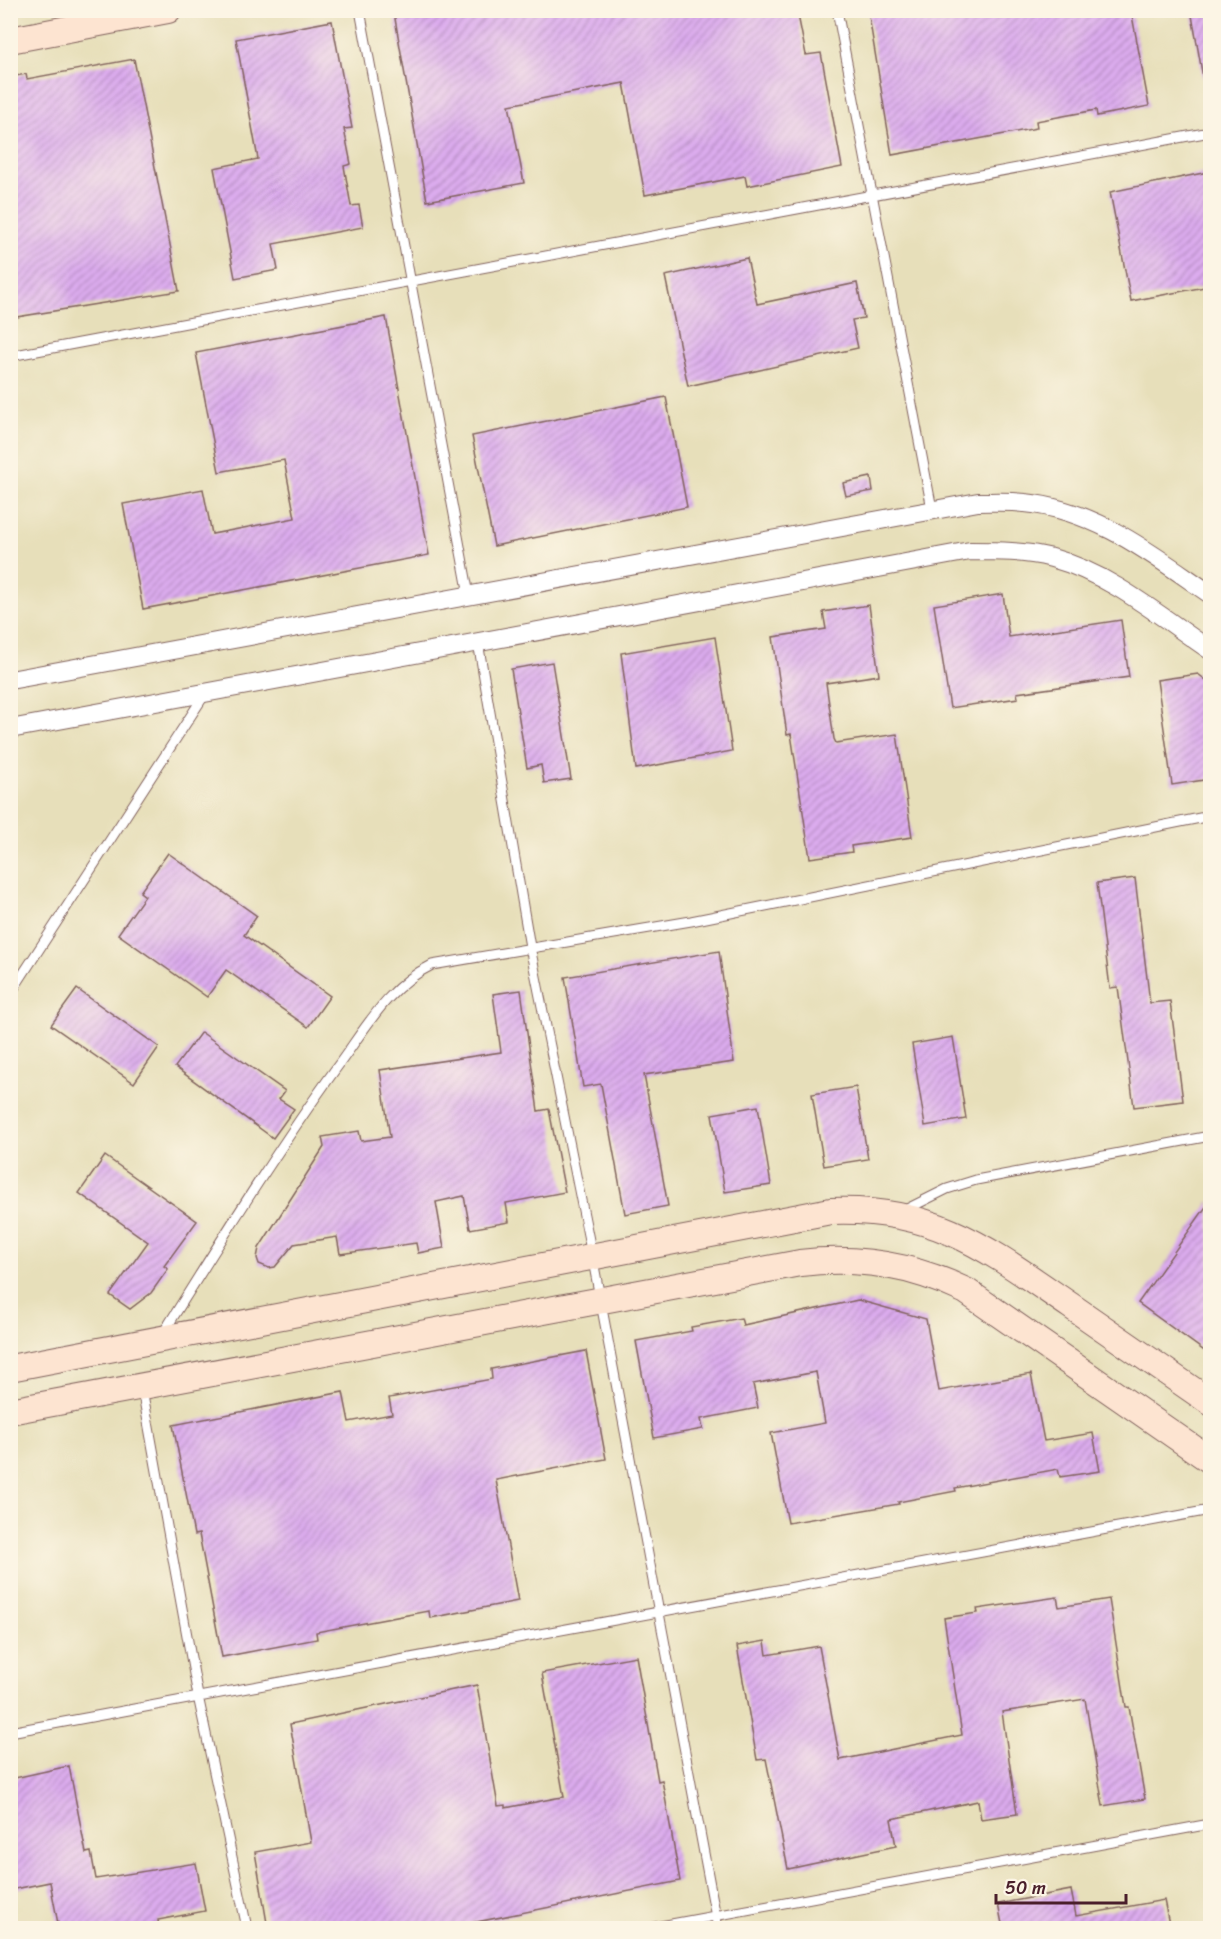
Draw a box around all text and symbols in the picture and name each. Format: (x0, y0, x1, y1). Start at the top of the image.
scale bar (996, 1867, 1126, 1905)
text: 50 m (1005, 1872, 1046, 1904)

